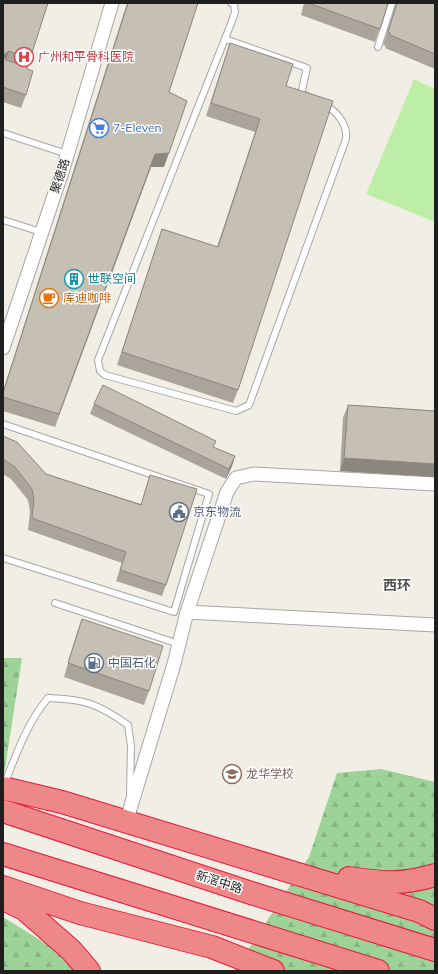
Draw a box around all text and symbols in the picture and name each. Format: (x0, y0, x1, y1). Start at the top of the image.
hospital icon: 广州和平骨科医院 (13, 46, 35, 68)
place label: 广州和平骨科医院 (38, 49, 134, 64)
supermarket icon: 7-Eleven (88, 117, 110, 139)
place label: 7-Eleven (113, 120, 162, 135)
street label: 聚德路 (47, 156, 72, 195)
building icon: 世联空间 (63, 268, 85, 290)
place label: 世联空间 (88, 271, 136, 286)
cafe icon: 库迪咖啡 (38, 287, 60, 309)
place label: 库迪咖啡 (63, 290, 111, 305)
public building icon: 京东物流 (168, 501, 190, 523)
place label: 京东物流 (193, 504, 241, 519)
district label: 西环 (383, 576, 411, 594)
fuel station icon: 中国石化 (83, 652, 105, 674)
place label: 中国石化 (108, 655, 156, 670)
school or university icon: 龙华学校 (221, 763, 243, 785)
place label: 龙华学校 (246, 766, 294, 781)
street label: 新滘中路 (194, 867, 244, 896)

